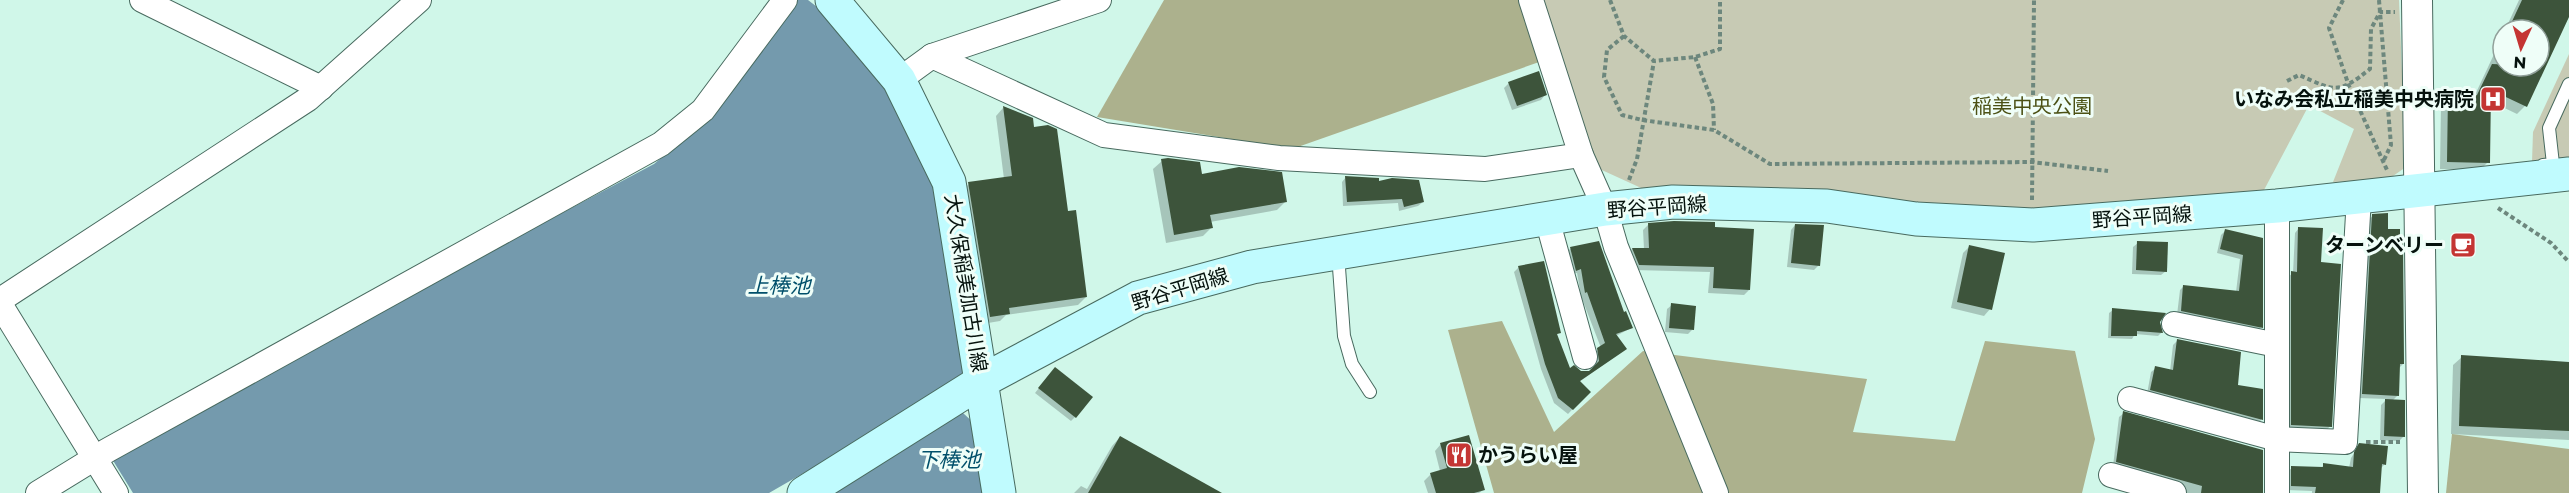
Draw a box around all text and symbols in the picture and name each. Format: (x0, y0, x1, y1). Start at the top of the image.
north arrow (2491, 18, 2551, 78)
text: N (2513, 53, 2527, 72)
hospital icon: いなみ会私立稲美中央病院 (2478, 84, 2508, 114)
place label: いなみ会私立稲美中央病院 (2234, 87, 2474, 111)
park label: 稲美中央公園 (1972, 94, 2092, 118)
street label: 大久保稲美加古川線 (940, 192, 992, 374)
street label: 野谷平岡線 (1606, 192, 1708, 222)
street label: 野谷平岡線 (2091, 202, 2193, 232)
cafe icon: ターンベリー (2448, 230, 2478, 260)
place label: ターンベリー (2325, 233, 2444, 257)
street label: 野谷平岡線 (1129, 263, 1231, 315)
water label: 上棒池 (748, 273, 812, 298)
restaurant icon: かうらい屋 (1444, 440, 1474, 470)
place label: かうらい屋 (1478, 443, 1578, 467)
water label: 下棒池 (918, 447, 982, 472)

